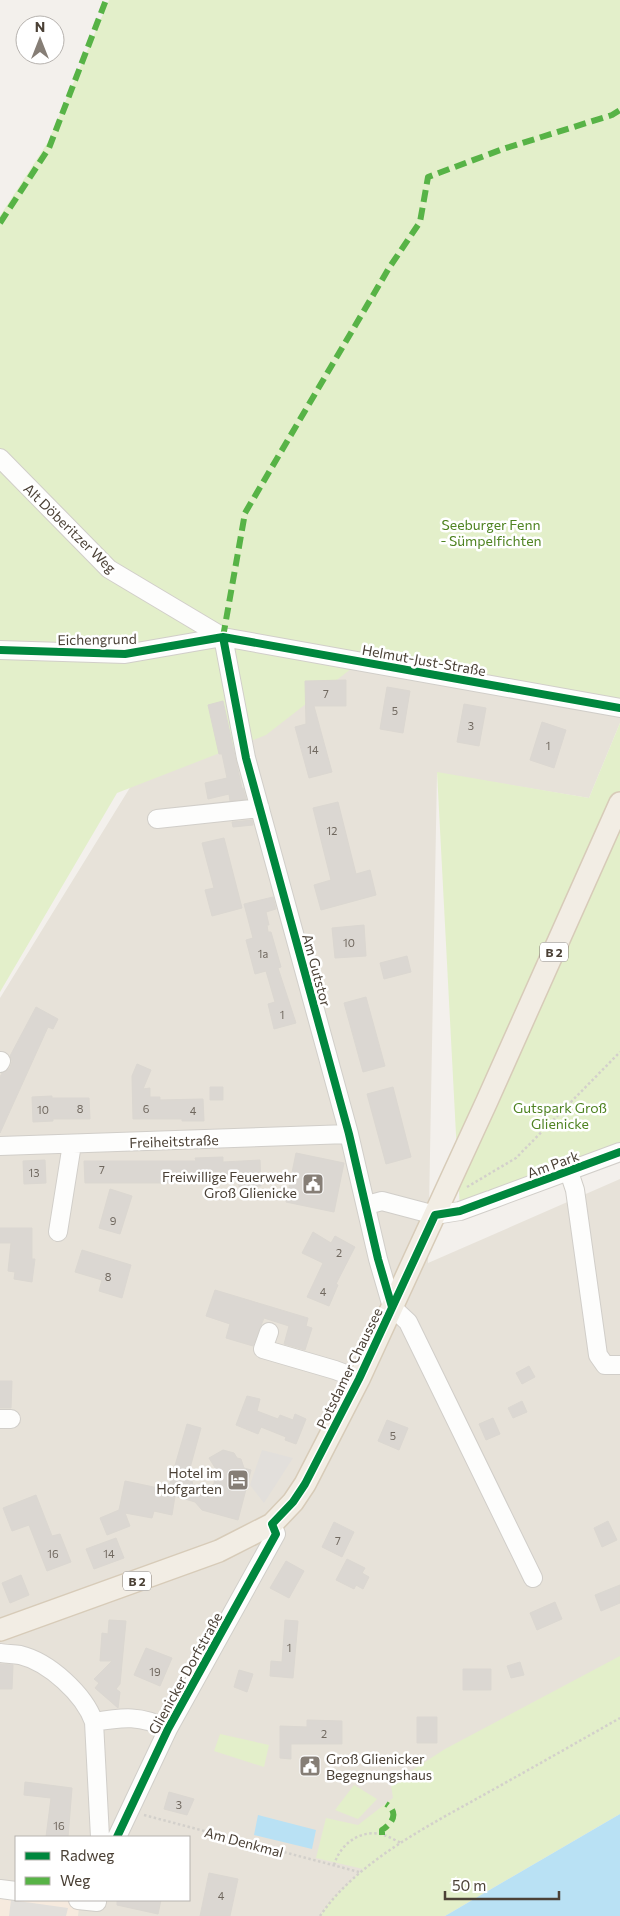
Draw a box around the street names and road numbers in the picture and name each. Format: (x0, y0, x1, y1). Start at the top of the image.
street label: Alt Döberitzer Weg (20, 480, 120, 577)
street label: Eichengrund (57, 630, 137, 648)
street label: Helmut-Just-Straße (361, 641, 487, 679)
street label: Am Gutstor (299, 932, 335, 1008)
road number: B 2 (540, 942, 568, 962)
street label: Freiheitstraße (129, 1131, 219, 1151)
street label: Am Park (525, 1147, 582, 1181)
street label: Potsdamer Chaussee (312, 1305, 386, 1431)
road number: B 2 (123, 1572, 151, 1590)
street label: Glienicker Dorfstraße (144, 1609, 226, 1737)
street label: Am Denkmal (203, 1823, 285, 1861)

